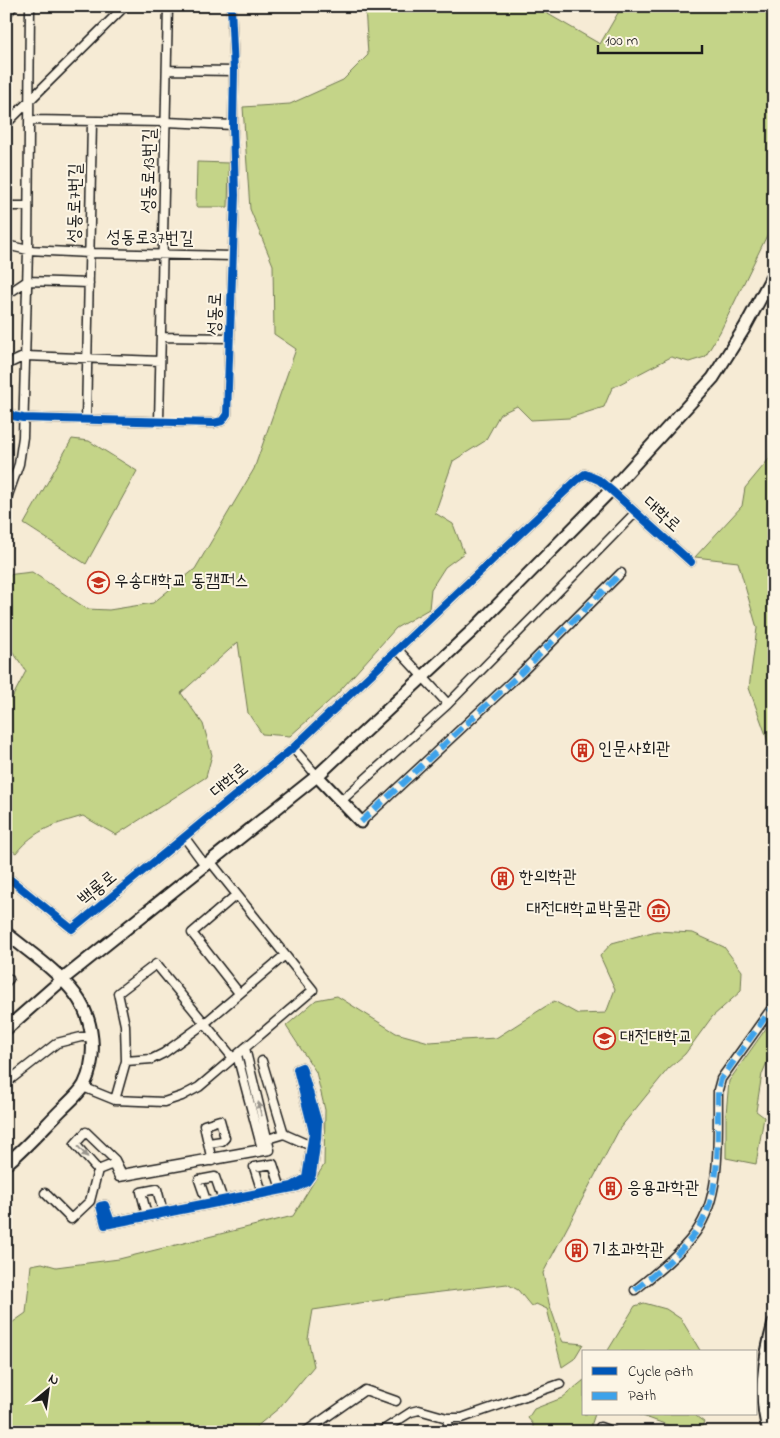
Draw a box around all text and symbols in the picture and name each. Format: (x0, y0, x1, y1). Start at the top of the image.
scale bar (598, 22, 701, 54)
text: 100 m (605, 30, 638, 52)
street label: 성동로13번길 (136, 127, 164, 214)
street label: 성동로7번길 (62, 162, 90, 243)
street label: 성동로37번길 (106, 225, 194, 253)
street label: 성동로 (202, 292, 230, 336)
street label: 대학로 (636, 491, 686, 539)
place label: 우송대학교 동캠퍼스 (114, 569, 249, 595)
school or university icon: 우송대학교 동캠퍼스 (86, 570, 110, 594)
place label: 인문사회관 (598, 737, 670, 763)
building icon: 인문사회관 (570, 738, 594, 762)
street label: 대학로 (205, 757, 255, 805)
street label: 백룡로 (73, 865, 123, 913)
place label: 한의학관 (519, 865, 577, 891)
building icon: 한의학관 (491, 866, 515, 890)
place label: 대전대학교박물관 (526, 897, 642, 923)
museum icon: 대전대학교박물관 (646, 898, 670, 922)
place label: 대전대학교 (620, 1025, 692, 1051)
school or university icon: 대전대학교 (592, 1026, 616, 1050)
one-way arrow (256, 1101, 264, 1116)
one-way arrow (77, 1146, 89, 1158)
place label: 응용과학관 (627, 1176, 699, 1202)
building icon: 응용과학관 (599, 1177, 623, 1201)
place label: 기초과학관 (592, 1238, 664, 1264)
building icon: 기초과학관 (564, 1239, 588, 1263)
legend (582, 1350, 758, 1416)
text: Cycle path (628, 1361, 693, 1384)
north arrow (22, 1366, 72, 1416)
text: N (44, 1368, 63, 1391)
text: Path (628, 1385, 656, 1407)

